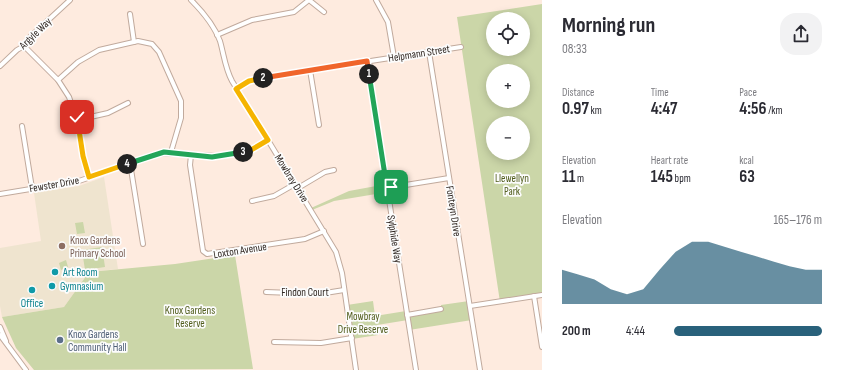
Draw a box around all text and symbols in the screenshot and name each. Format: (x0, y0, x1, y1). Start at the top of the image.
map controls (486, 12, 530, 160)
button: locate (486, 12, 530, 56)
text: Morning run (562, 12, 655, 39)
button: share (780, 13, 822, 55)
street label: Argyle Way (16, 14, 55, 53)
text: 08:33 (562, 41, 587, 57)
street label: Helpmann Street (387, 42, 451, 65)
pin: 1 (359, 64, 379, 84)
button: + (486, 64, 530, 108)
text: 1 (367, 67, 371, 80)
pin: 2 (253, 68, 273, 88)
text: 2 (261, 71, 265, 84)
text: Distance (562, 86, 594, 99)
text: Time (651, 86, 669, 99)
text: Pace (739, 86, 757, 99)
text: 0.97 (562, 99, 589, 119)
text: 4:47 (651, 99, 677, 119)
text: 4:56 (739, 99, 767, 119)
pin (60, 100, 94, 134)
text: km (589, 104, 602, 117)
text: /km (767, 104, 783, 117)
icon: check (66, 106, 88, 128)
button: − (486, 116, 530, 160)
pin: 3 (233, 142, 253, 162)
text: 3 (241, 145, 245, 158)
street label: Mowbray Drive (272, 152, 311, 205)
pin: 4 (117, 154, 137, 174)
text: Elevation (562, 154, 596, 167)
text: Heart rate (651, 154, 688, 167)
text: kcal (739, 154, 754, 167)
text: 4 (124, 157, 130, 170)
text: 11 (562, 167, 575, 187)
text: 145 (651, 167, 673, 187)
text: 63 (739, 167, 755, 187)
pin (374, 170, 408, 204)
park label: Llewellyn Park (495, 172, 529, 198)
text: m (575, 172, 584, 185)
text: bpm (673, 172, 691, 185)
street label: Fewster Drive (28, 174, 80, 195)
icon: arrive (380, 176, 402, 198)
street label: Fonteyn Drive (443, 185, 464, 237)
text: Elevation (562, 212, 602, 228)
text: 165–176 m (773, 212, 822, 228)
street label: Sylphide Way (384, 214, 405, 265)
place label: Knox Gardens Primary School (70, 234, 125, 260)
street label: Loxton Avenue (213, 240, 268, 261)
marker: Knox Gardens Primary School (57, 241, 67, 251)
place label: Art Room (62, 266, 97, 279)
marker: Art Room (50, 267, 60, 277)
place label: Gymnasium (60, 280, 103, 293)
marker: Gymnasium (47, 281, 57, 291)
marker: Office (27, 285, 37, 295)
street label: Findon Court (281, 286, 330, 299)
place label: Office (21, 297, 43, 310)
park label: Knox Gardens Reserve (165, 304, 215, 330)
park label: Mowbray Drive Reserve (338, 310, 388, 336)
text: 200 m (562, 323, 591, 339)
text: 4:44 (626, 323, 645, 339)
place label: Knox Gardens Community Hall (68, 328, 127, 354)
marker: Knox Gardens Community Hall (55, 335, 65, 345)

